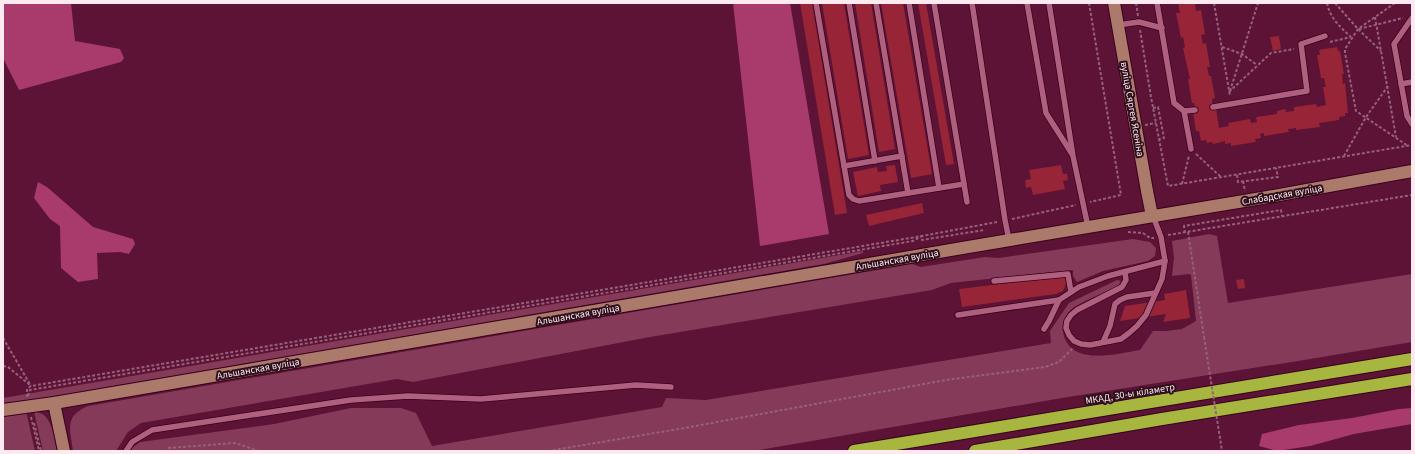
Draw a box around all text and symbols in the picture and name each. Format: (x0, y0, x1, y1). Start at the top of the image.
street label: вуліца Сяргея Ясеніна (1117, 61, 1147, 158)
street label: Слабадская вуліца (1241, 181, 1323, 209)
street label: Альшанская вуліца (855, 246, 940, 274)
street label: Альшанская вуліца (536, 301, 621, 329)
street label: Альшанская вуліца (216, 355, 301, 383)
street label: МКАД, 30-ы кіламетр (1084, 380, 1176, 408)

